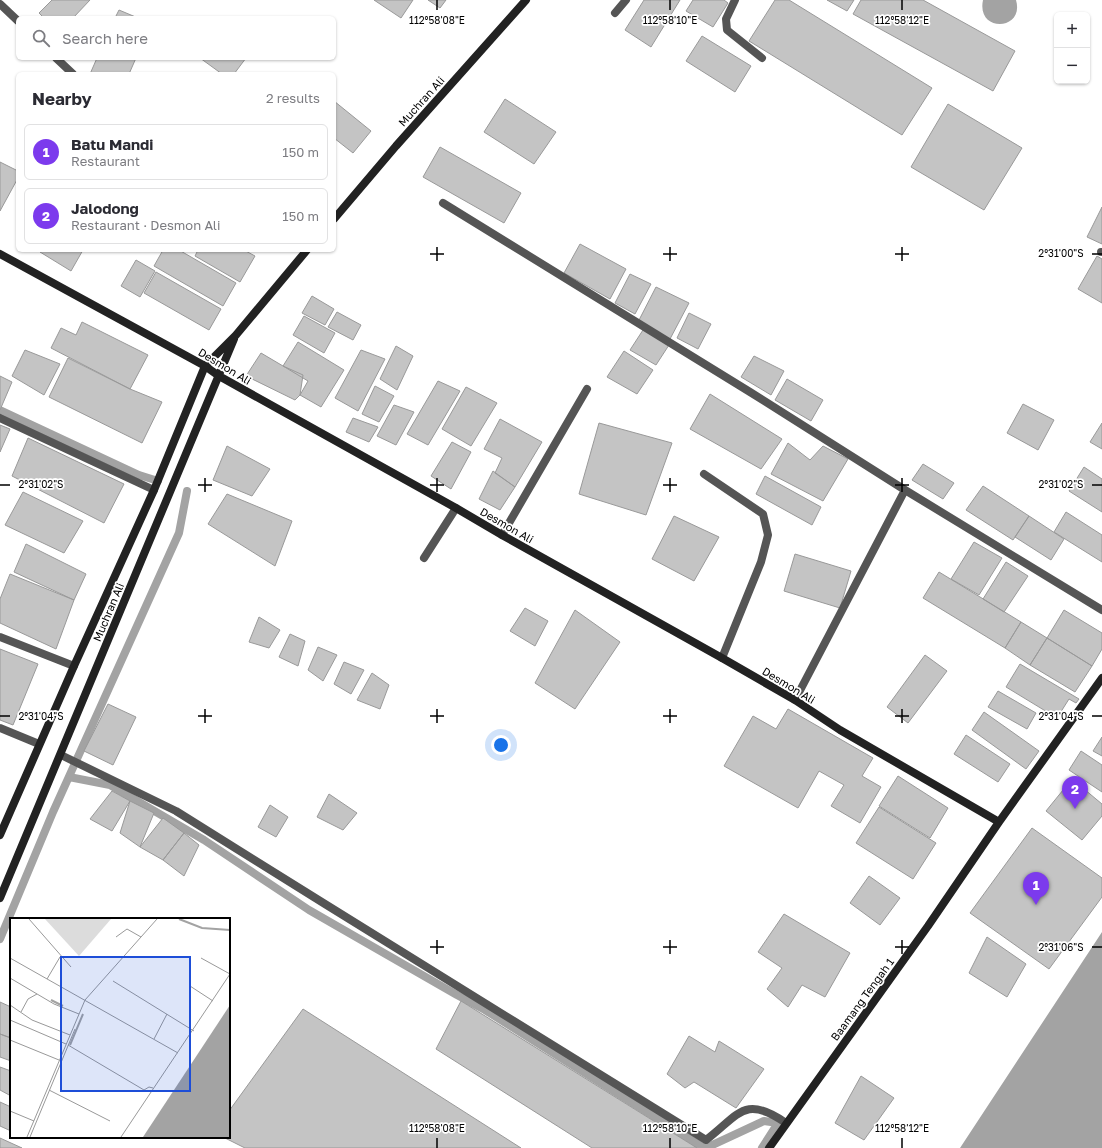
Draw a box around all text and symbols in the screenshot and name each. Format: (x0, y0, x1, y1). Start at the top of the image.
map controls (1054, 12, 1090, 84)
button: + (1054, 12, 1090, 48)
text: 112°58'08"E (409, 14, 465, 26)
text: 112°58'10"E (643, 14, 697, 26)
text: 112°58'12"E (875, 14, 929, 26)
search box (16, 16, 336, 60)
icon: search (30, 27, 52, 49)
text: Search here (62, 29, 148, 47)
button: − (1054, 48, 1090, 84)
street label: Muchran Ali (395, 73, 447, 129)
text: Nearby (32, 88, 92, 109)
text: 2 results (266, 90, 320, 106)
text: Batu Mandi (71, 135, 153, 153)
text: 1 (43, 144, 49, 160)
text: 150 m (282, 144, 319, 160)
text: Restaurant (71, 153, 140, 169)
text: Jalodong (71, 199, 139, 217)
text: 2 (42, 208, 50, 224)
text: 150 m (282, 208, 319, 224)
text: Restaurant · Desmon Ali (71, 217, 220, 233)
text: 2°31'00"S (1038, 247, 1084, 259)
street label: Desmon Ali (196, 345, 254, 387)
text: 2°31'02"S (19, 478, 63, 490)
text: 2°31'02"S (1039, 478, 1083, 490)
street label: Desmon Ali (478, 505, 536, 545)
street label: Muchran Ali (90, 581, 126, 643)
street label: Desmon Ali (760, 664, 818, 706)
text: 2°31'04"S (18, 710, 64, 722)
text: 2°31'04"S (1038, 710, 1084, 722)
your location (491, 735, 511, 755)
pin: 2 (1062, 776, 1088, 809)
pin: 1 (1023, 872, 1049, 905)
inset map (10, 918, 230, 1138)
text: 2°31'06"S (1038, 941, 1084, 953)
street label: Baamang Tengah 1 (828, 955, 896, 1043)
text: 112°58'08"E (409, 1122, 465, 1134)
text: 112°58'10"E (643, 1122, 697, 1134)
text: 112°58'12"E (875, 1122, 929, 1134)

